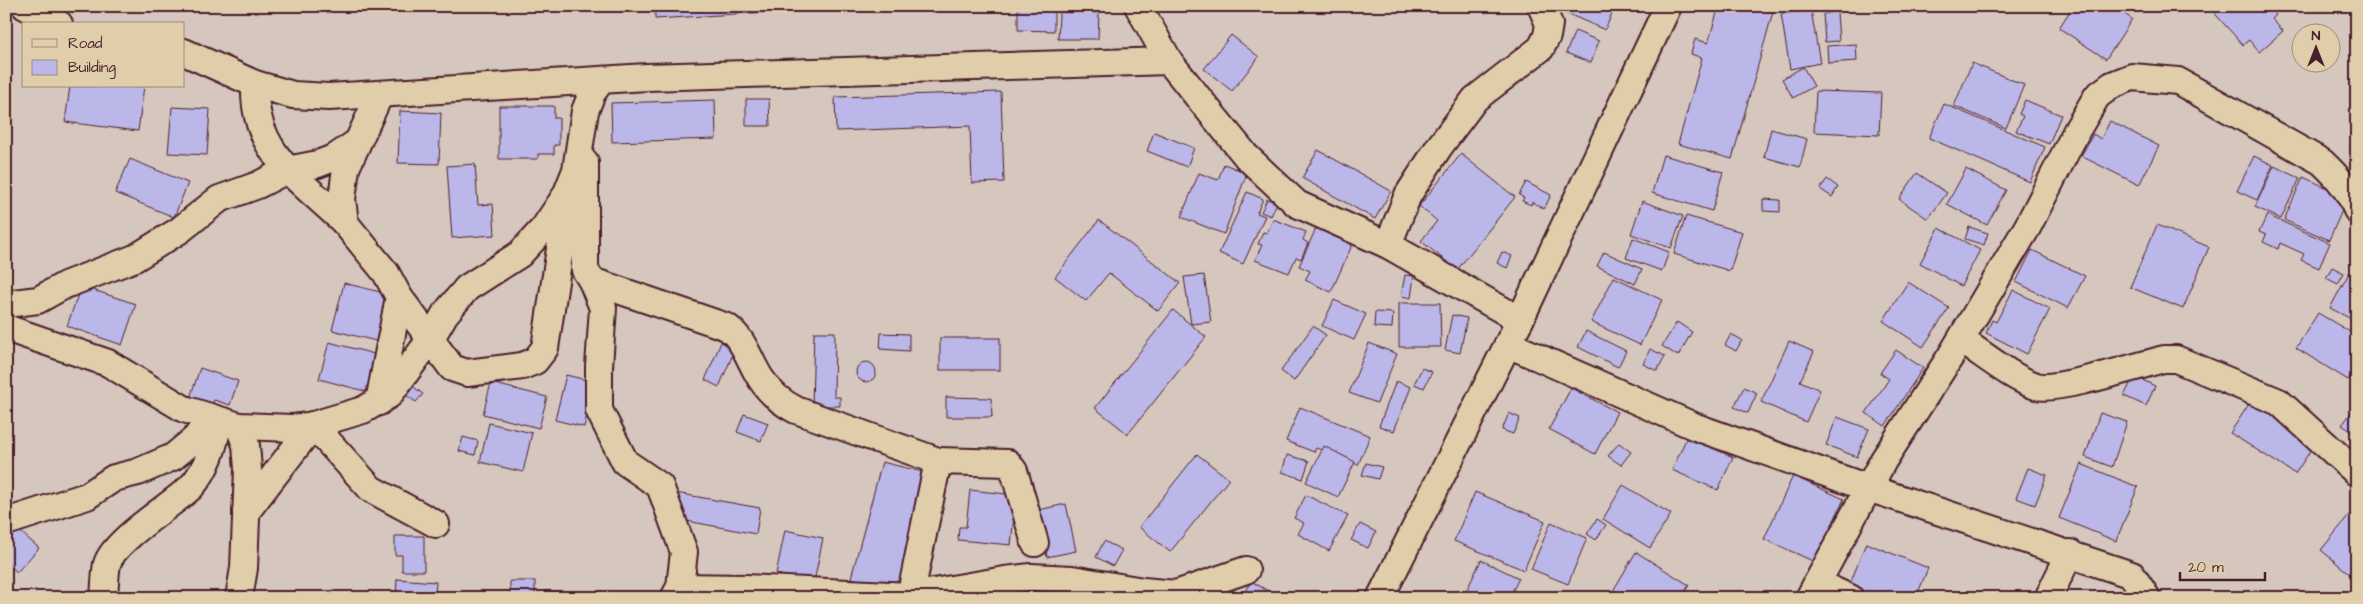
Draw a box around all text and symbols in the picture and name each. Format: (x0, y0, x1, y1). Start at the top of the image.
legend (22, 22, 185, 88)
north arrow (2290, 22, 2340, 72)
text: N (2312, 26, 2321, 46)
text: Road (68, 33, 103, 54)
text: Building (68, 57, 116, 79)
scale bar (2180, 549, 2266, 581)
text: 20 m (2188, 557, 2224, 578)

